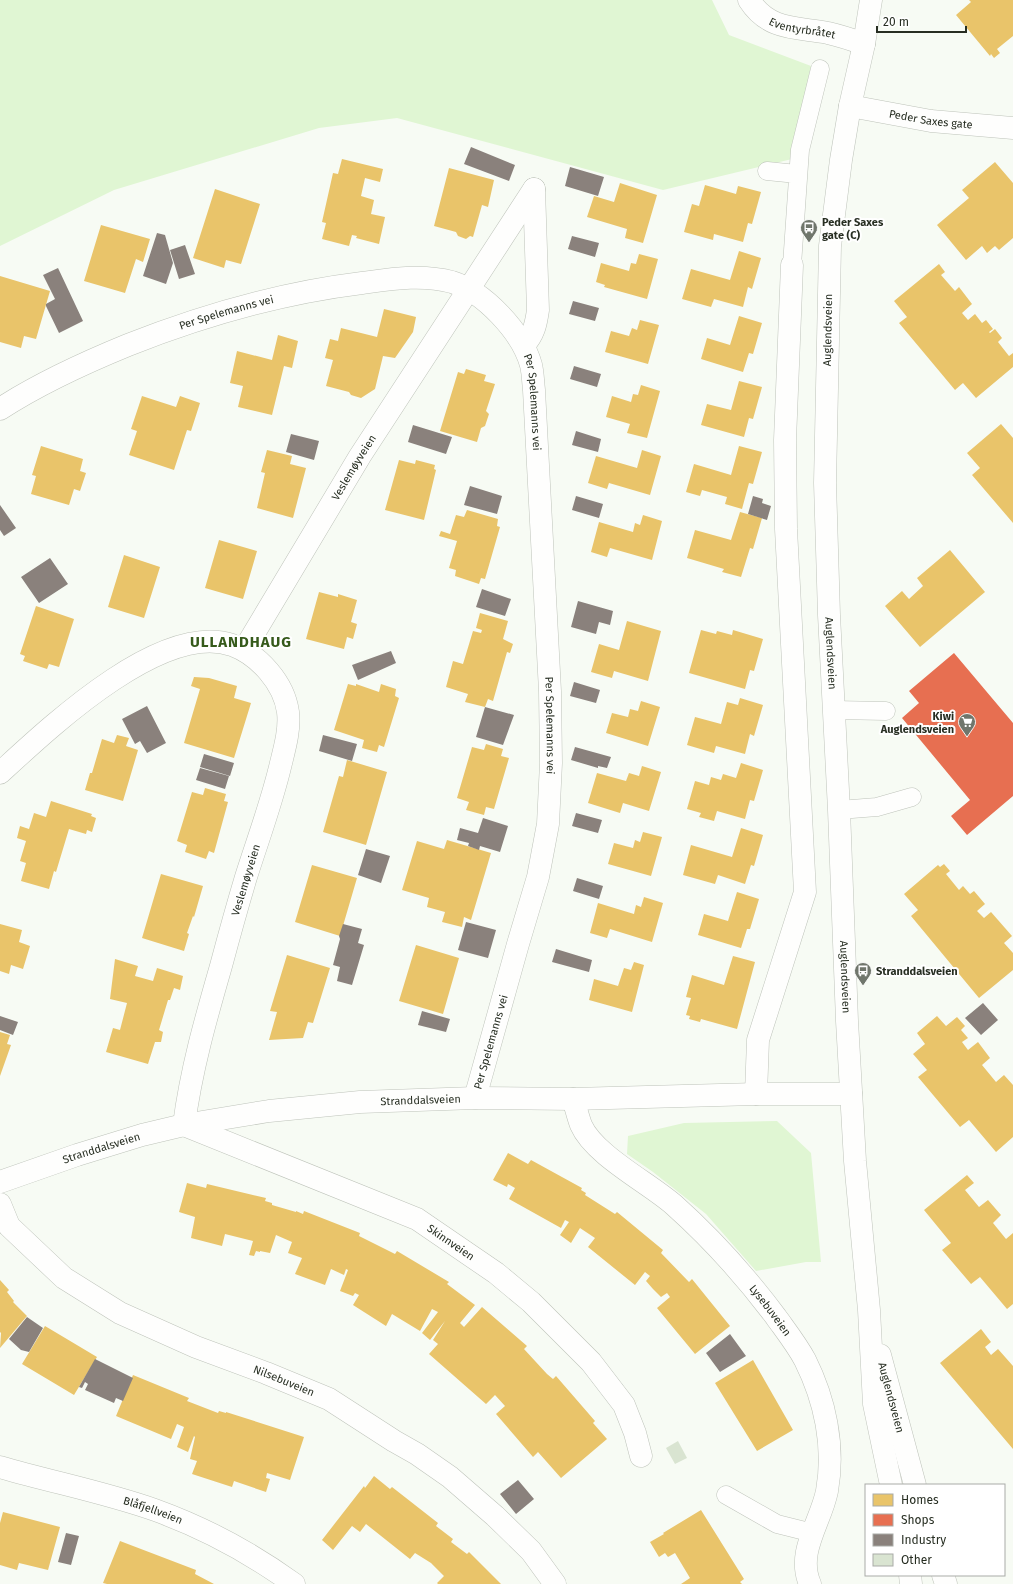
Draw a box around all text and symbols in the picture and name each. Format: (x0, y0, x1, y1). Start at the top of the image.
scale bar (877, 8, 966, 34)
street label: Eventyrbråtet (767, 14, 837, 41)
text: 20 m (883, 15, 909, 29)
street label: Peder Saxes gate (888, 107, 973, 131)
place label: Peder Saxes gate (C) (822, 216, 884, 242)
bus stop icon: Peder Saxes gate (C) (799, 218, 819, 243)
street label: Per Spelemanns vei (177, 292, 275, 332)
street label: Auglendsveien (821, 294, 835, 366)
street label: Per Spelemanns vei (521, 352, 544, 451)
street label: Veslemøyveien (329, 432, 379, 502)
street label: Auglendsveien (823, 617, 839, 690)
district label: ULLANDHAUG (190, 633, 292, 651)
street label: Per Spelemanns vei (543, 676, 558, 775)
place label: Kiwi Auglendsveien (880, 710, 954, 736)
supermarket icon: Kiwi Auglendsveien (957, 712, 977, 737)
street label: Veslemøyveien (229, 843, 263, 917)
street label: Auglendsveien (837, 940, 853, 1013)
bus stop icon: Stranddalsveien (853, 961, 873, 986)
place label: Stranddalsveien (876, 965, 958, 978)
street label: Per Spelemanns vei (471, 993, 511, 1091)
street label: Stranddalsveien (380, 1092, 461, 1108)
street label: Stranddalsveien (61, 1129, 142, 1166)
street label: Skinnveien (425, 1221, 477, 1263)
street label: Lysebuveien (747, 1282, 794, 1339)
street label: Auglendsveien (876, 1361, 907, 1434)
street label: Nilsebuveien (252, 1362, 317, 1399)
legend (865, 1484, 1005, 1576)
text: Homes (901, 1493, 939, 1507)
street label: Blåfjellveien (122, 1494, 185, 1527)
text: Shops (901, 1513, 935, 1527)
text: Industry (901, 1533, 946, 1547)
text: Other (901, 1553, 932, 1567)

